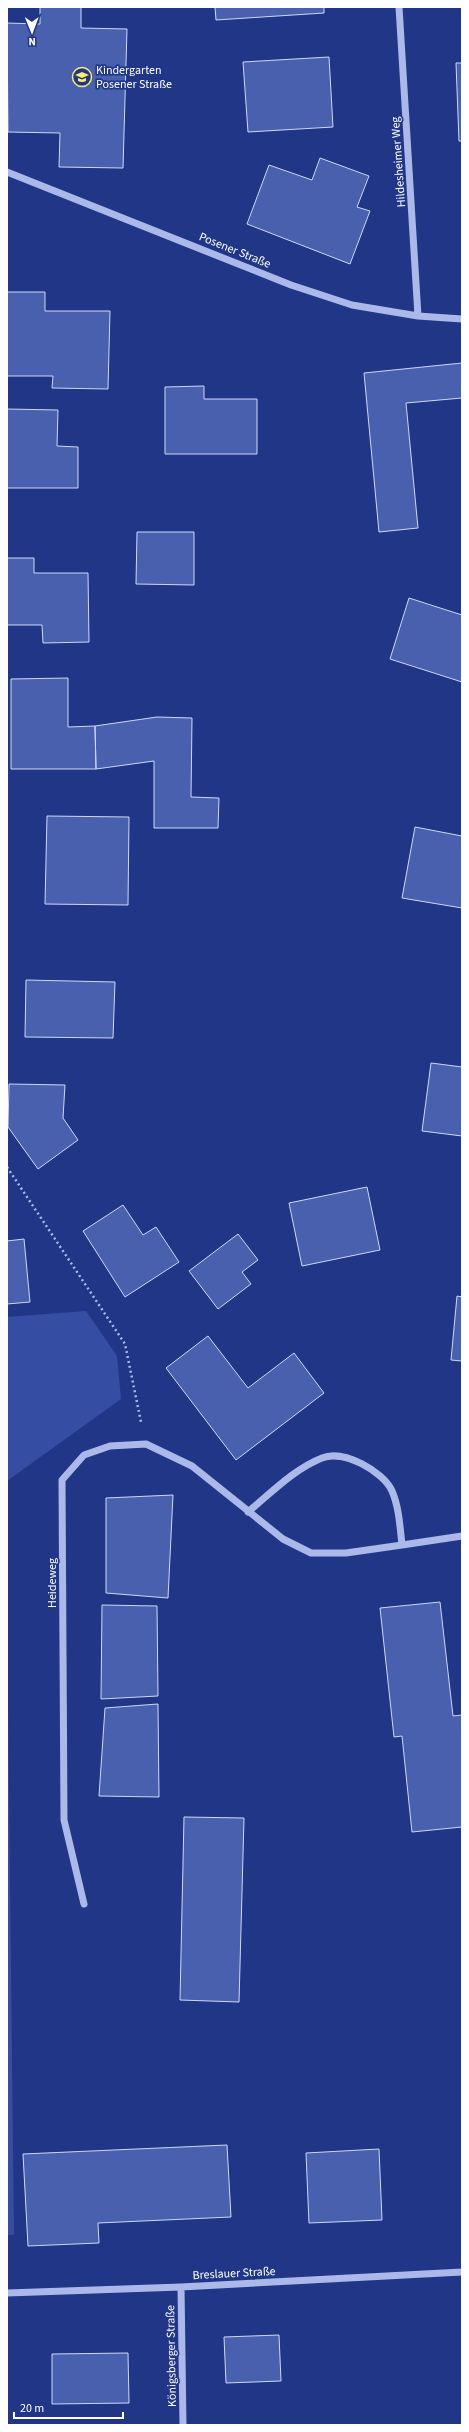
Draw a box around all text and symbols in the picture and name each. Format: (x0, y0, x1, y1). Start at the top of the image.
north arrow (12, 12, 52, 52)
text: N (28, 34, 36, 49)
place label: Kindergarten Posener Straße (96, 62, 172, 93)
school or university icon: Kindergarten Posener Straße (71, 66, 93, 88)
street label: Hildesheimer Weg (387, 116, 410, 208)
street label: Posener Straße (196, 228, 273, 273)
street label: Heideweg (44, 1558, 61, 1608)
street label: Breslauer Straße (192, 2263, 276, 2284)
street label: Königsberger Straße (162, 2305, 181, 2407)
scale bar (14, 2394, 123, 2420)
text: 20 m (20, 2400, 44, 2417)

